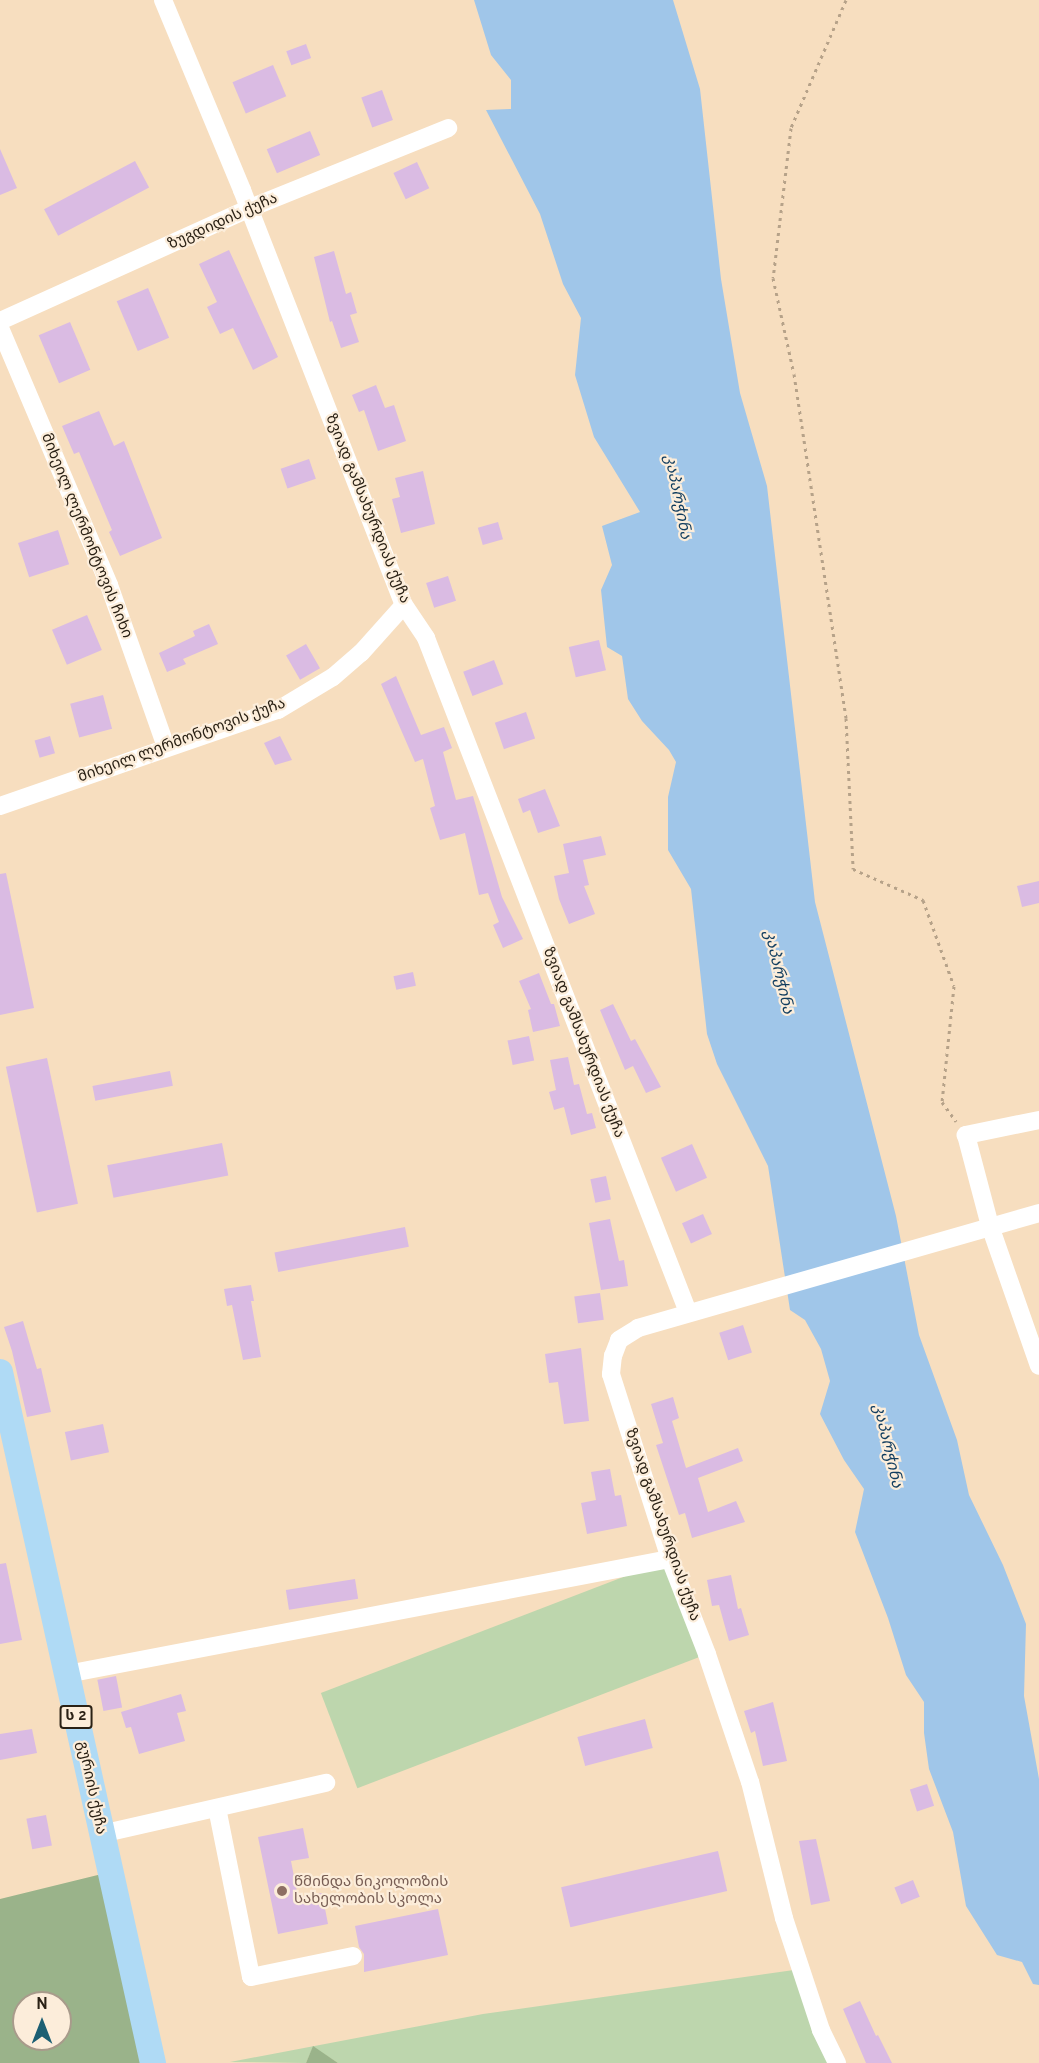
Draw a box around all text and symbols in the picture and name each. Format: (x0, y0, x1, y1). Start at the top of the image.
street label: ზუგდიდის ქუჩა (165, 190, 281, 254)
street label: ზვიად გამსახურდიას ქუჩა (321, 412, 413, 606)
street label: მიხეილ ლერმონტოვის ჩიხი (37, 431, 135, 641)
water label: კაპარჭინა (659, 453, 695, 541)
street label: მიხეილ ლერმონტოვის ქუჩა (76, 695, 288, 787)
water label: კაპარჭინა (759, 928, 797, 1016)
street label: ზვიად გამსახურდიას ქუჩა (538, 945, 628, 1141)
water label: კაპარჭინა (868, 1402, 906, 1490)
street label: ზვიად გამსახურდიას ქუჩა (621, 1426, 703, 1624)
road number: ს 2 (60, 1706, 92, 1728)
street label: გურიის ქუჩა (72, 1740, 110, 1836)
place label: წმინდა ნიკოლოზის სახელობის სკოლა (294, 1873, 448, 1908)
marker: წმინდა ნიკოლოზის სახელობის სკოლა (275, 1884, 289, 1898)
north arrow (12, 1991, 72, 2051)
text: N (36, 1995, 48, 2015)

